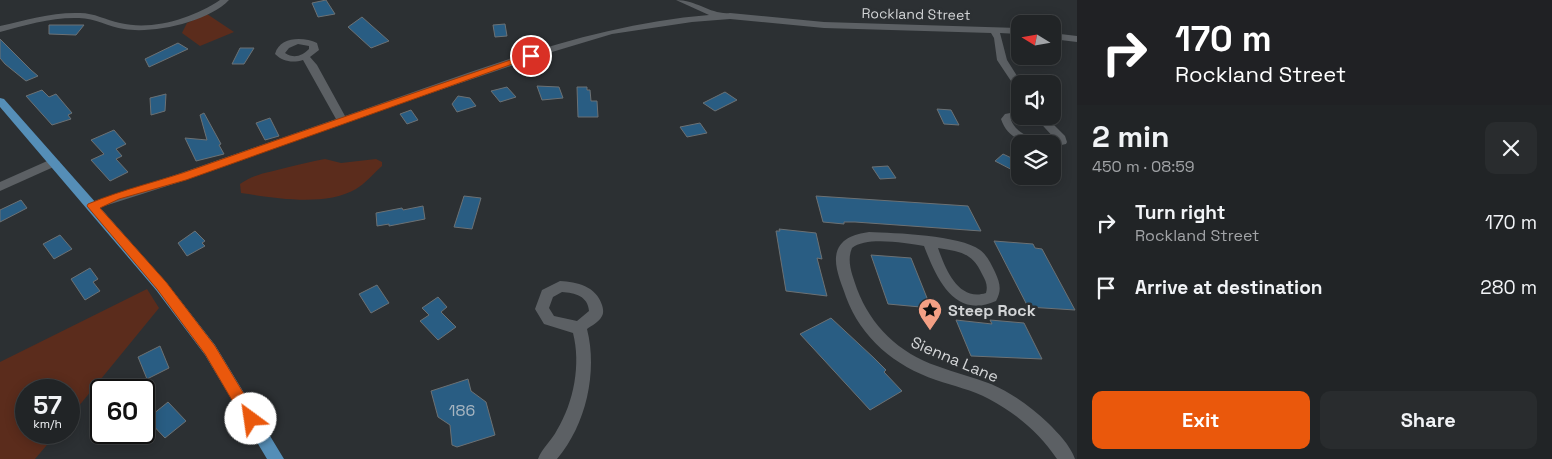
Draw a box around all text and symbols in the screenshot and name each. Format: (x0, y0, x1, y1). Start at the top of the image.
street label: Rockland Street (861, 4, 971, 24)
north arrow (1011, 15, 1061, 65)
map controls (1011, 15, 1061, 185)
text: 170 m (1175, 17, 1272, 61)
icon: right (1092, 20, 1157, 85)
pin (510, 35, 552, 77)
icon: arrive (517, 42, 545, 70)
text: Rockland Street (1175, 60, 1346, 88)
button: sound (1011, 75, 1061, 125)
text: 2 min (1092, 117, 1170, 156)
button: close (1485, 122, 1537, 174)
button: layers (1011, 135, 1061, 185)
text: 450 m · 08:59 (1092, 156, 1195, 177)
text: Turn right (1135, 200, 1225, 225)
icon: right (1092, 209, 1120, 237)
text: 170 m (1485, 210, 1537, 235)
text: Rockland Street (1135, 225, 1259, 246)
icon: arrive (1092, 274, 1120, 302)
text: Arrive at destination (1135, 275, 1323, 300)
text: 280 m (1480, 275, 1537, 300)
place icon: Steep Rock (917, 297, 943, 331)
place label: Steep Rock (948, 300, 1036, 321)
street label: Sienna Lane (908, 332, 1002, 387)
speed limit sign: 60 (90, 379, 155, 444)
text: 57 (33, 389, 62, 421)
button: Exit (1092, 391, 1310, 449)
button: Share (1320, 391, 1537, 449)
position arrow (224, 392, 276, 444)
house number: 186 (449, 400, 475, 421)
text: km/h (33, 416, 62, 432)

